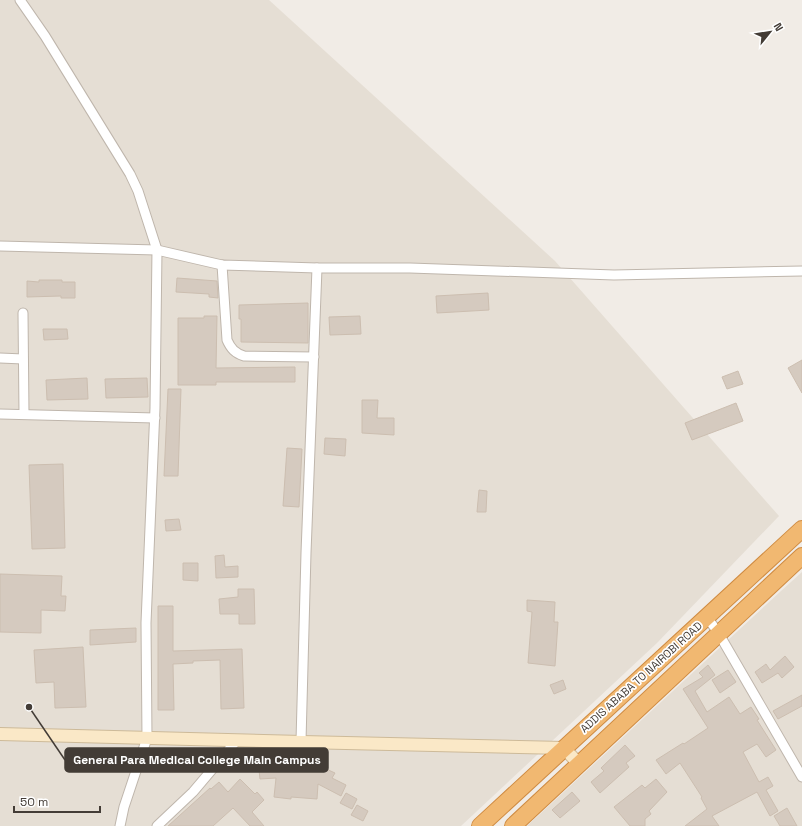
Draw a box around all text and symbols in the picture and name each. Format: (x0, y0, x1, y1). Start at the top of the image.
north arrow (750, 12, 790, 52)
text: N (771, 20, 787, 34)
street label: ADDIS ABABA TO NAIROBI ROAD (577, 618, 705, 736)
callout: General Para Medical College Main Campus (65, 748, 328, 772)
text: General Para Medical College Main Campus (73, 752, 321, 768)
scale bar (14, 788, 100, 814)
text: 50 m (20, 794, 48, 810)

